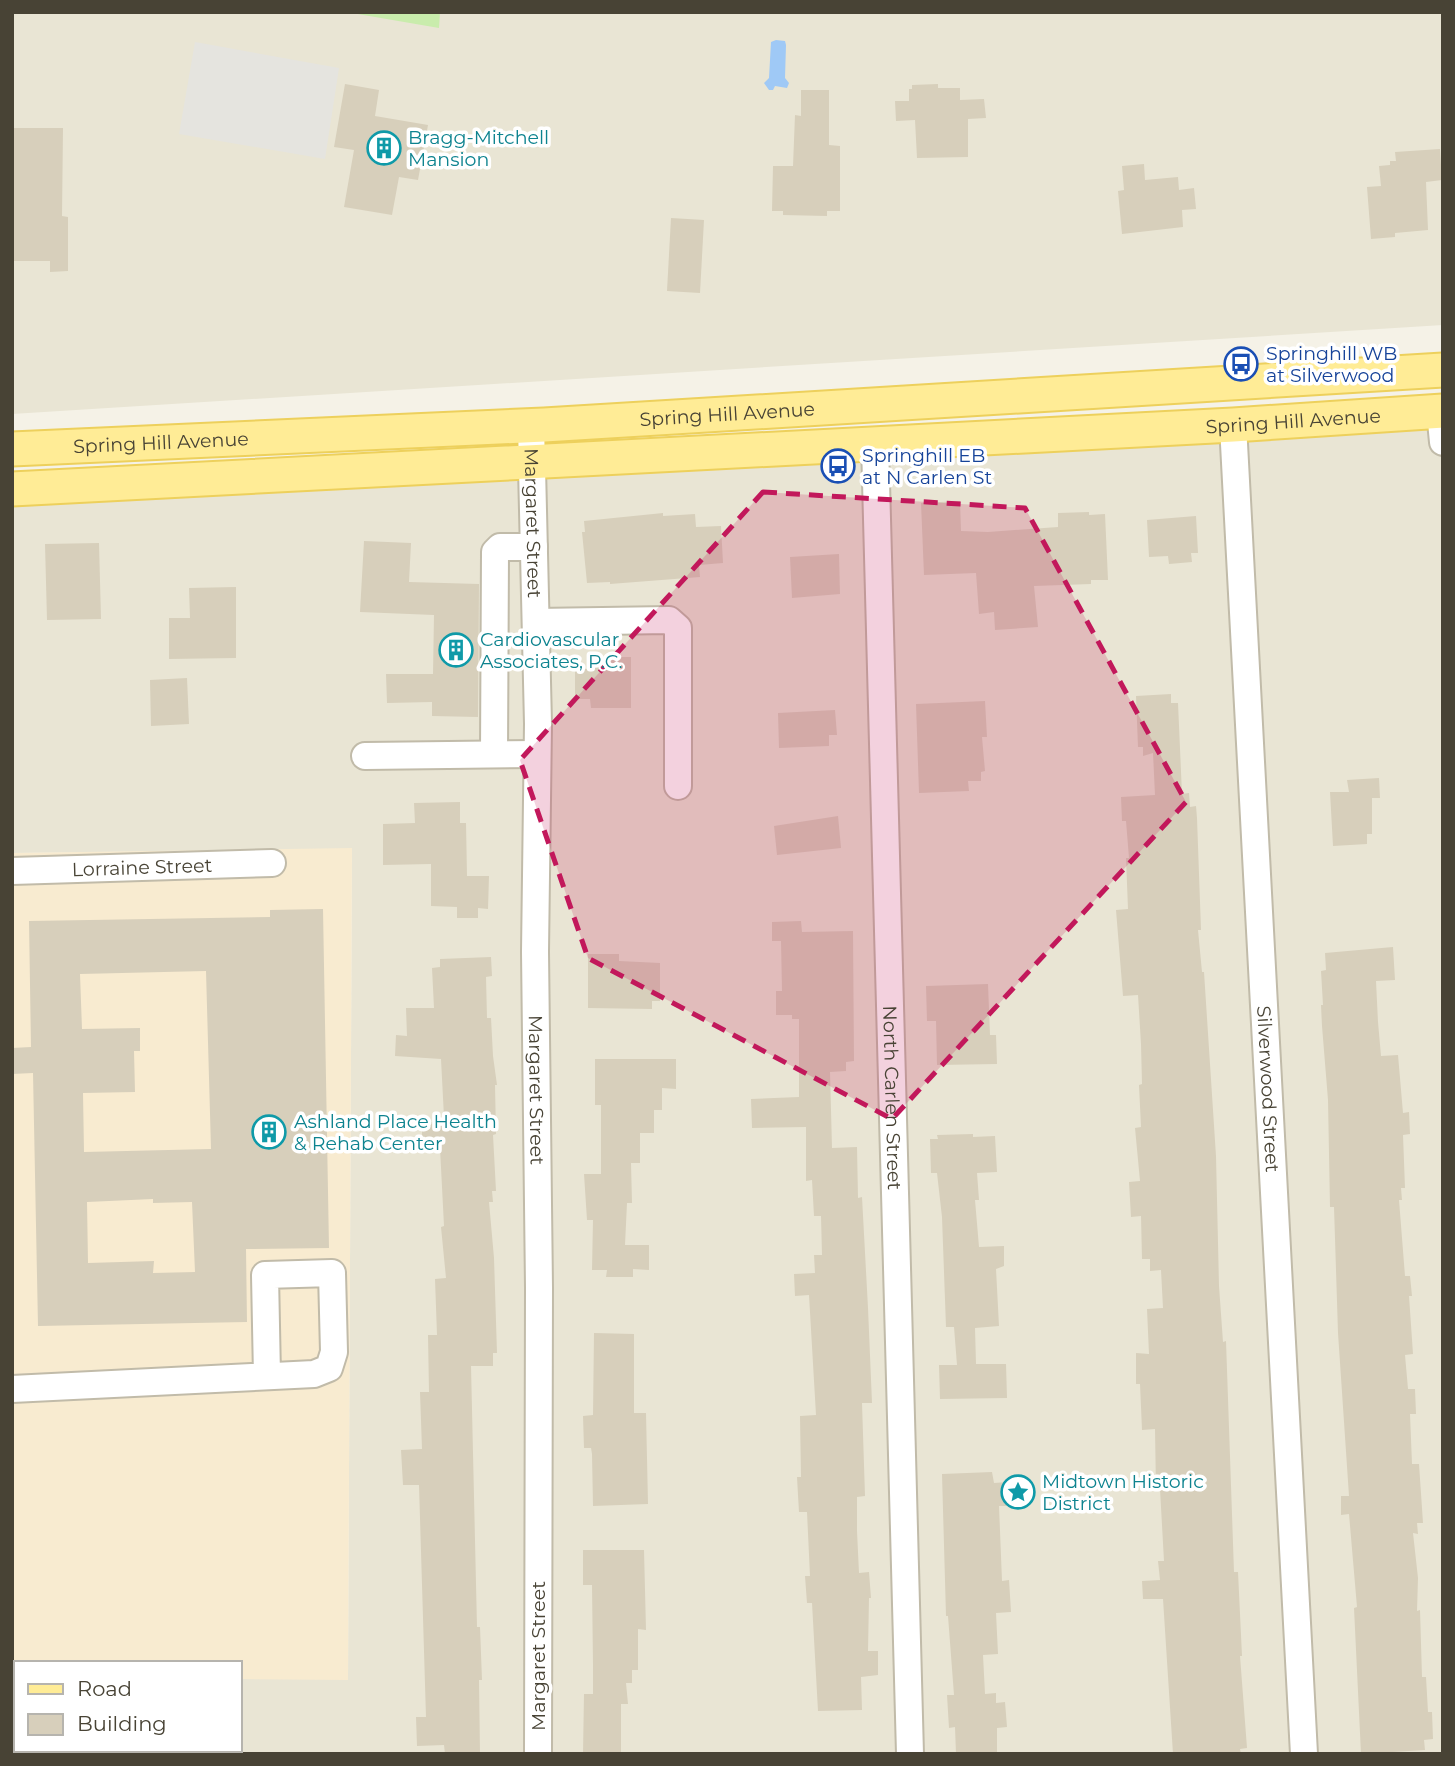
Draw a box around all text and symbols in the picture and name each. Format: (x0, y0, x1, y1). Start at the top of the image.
place label: Bragg-Mitchell Mansion (408, 126, 549, 171)
building icon: Bragg-Mitchell Mansion (365, 129, 403, 167)
place label: Springhill WB at Silverwood (1266, 342, 1397, 387)
bus stop icon: Springhill WB at Silverwood (1222, 345, 1260, 383)
street label: Spring Hill Avenue (639, 397, 815, 431)
street label: Spring Hill Avenue (1205, 404, 1382, 438)
street label: Spring Hill Avenue (73, 427, 249, 458)
place label: Springhill EB at N Carlen St (862, 444, 992, 489)
bus stop icon: Springhill EB at N Carlen St (819, 447, 857, 485)
street label: Margaret Street (520, 448, 547, 599)
place label: Cardiovascular Associates, P.C. (480, 628, 622, 673)
building icon: Cardiovascular Associates, P.C. (437, 631, 475, 669)
street label: Lorraine Street (71, 853, 213, 881)
street label: North Carlen Street (879, 1005, 906, 1191)
street label: Silverwood Street (1253, 1005, 1284, 1173)
street label: Margaret Street (524, 1015, 549, 1165)
place label: Ashland Place Health & Rehab Center (294, 1110, 497, 1155)
building icon: Ashland Place Health & Rehab Center (250, 1113, 288, 1151)
place label: Midtown Historic District (1042, 1470, 1204, 1515)
place icon: Midtown Historic District (999, 1473, 1037, 1511)
street label: Margaret Street (527, 1581, 550, 1731)
legend (14, 1661, 242, 1752)
text: Road (77, 1676, 132, 1701)
text: Building (77, 1711, 167, 1736)

